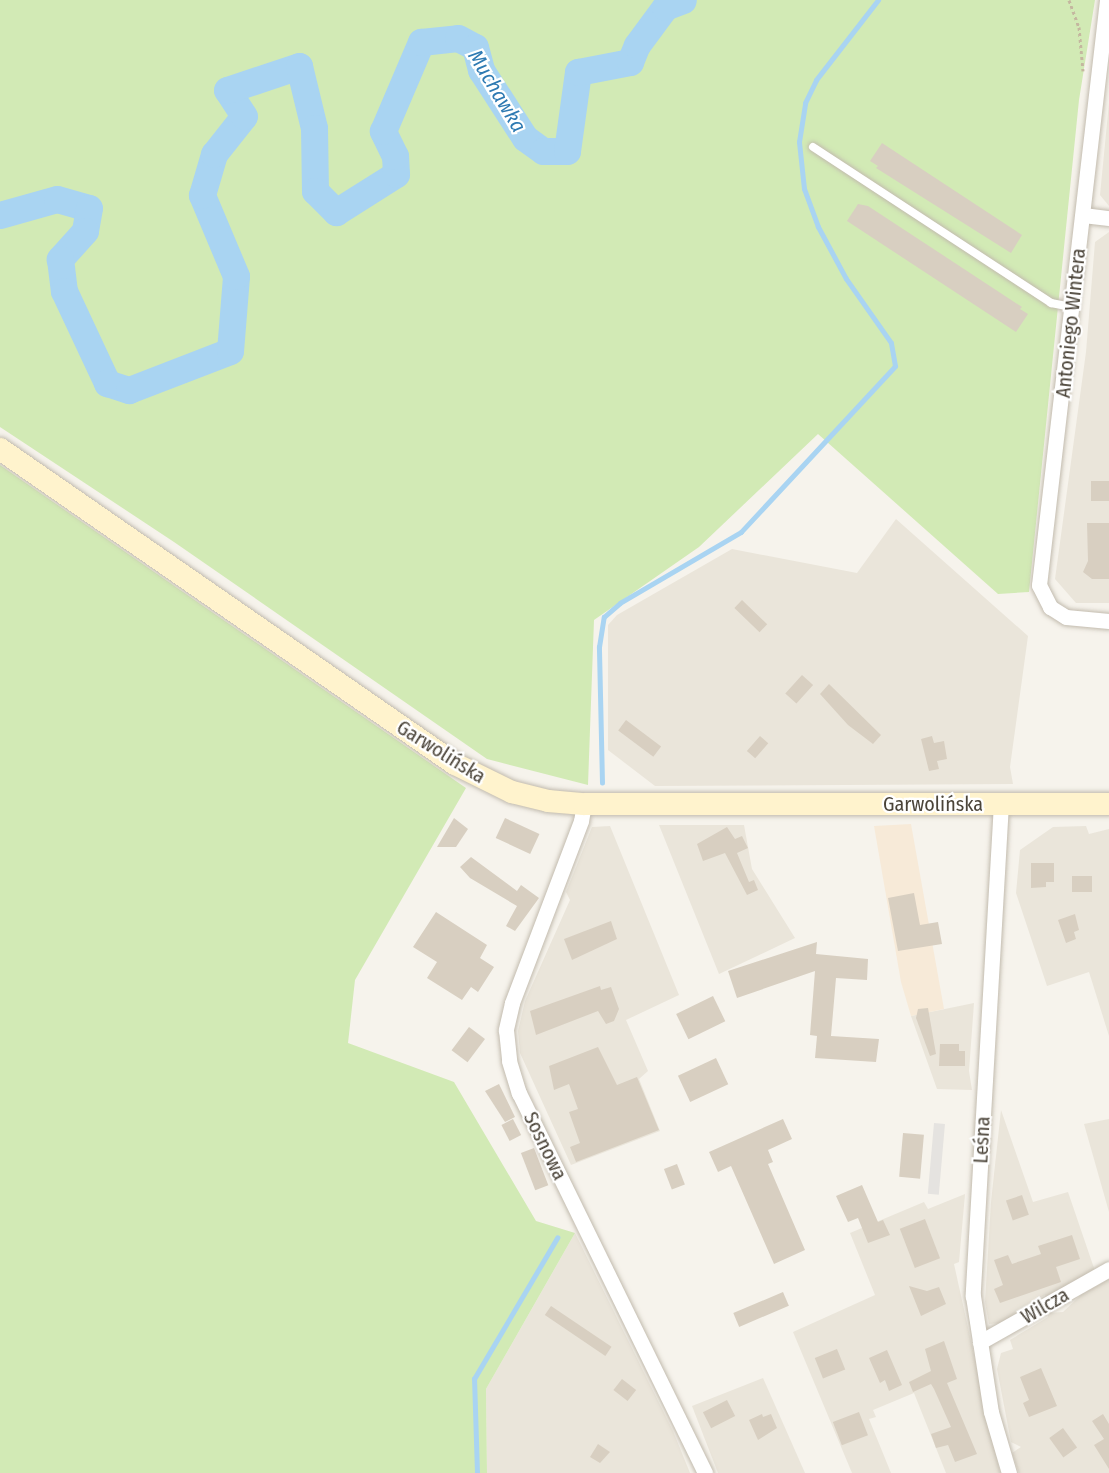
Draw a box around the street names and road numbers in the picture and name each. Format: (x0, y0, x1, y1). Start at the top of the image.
street label: Antoniego Wintera (1051, 247, 1091, 399)
street label: Garwolińska (392, 715, 490, 789)
street label: Garwolińska (883, 792, 983, 816)
street label: Sosnowa (518, 1108, 572, 1184)
street label: Leśna (969, 1116, 995, 1164)
street label: Wilcza (1017, 1283, 1073, 1329)

